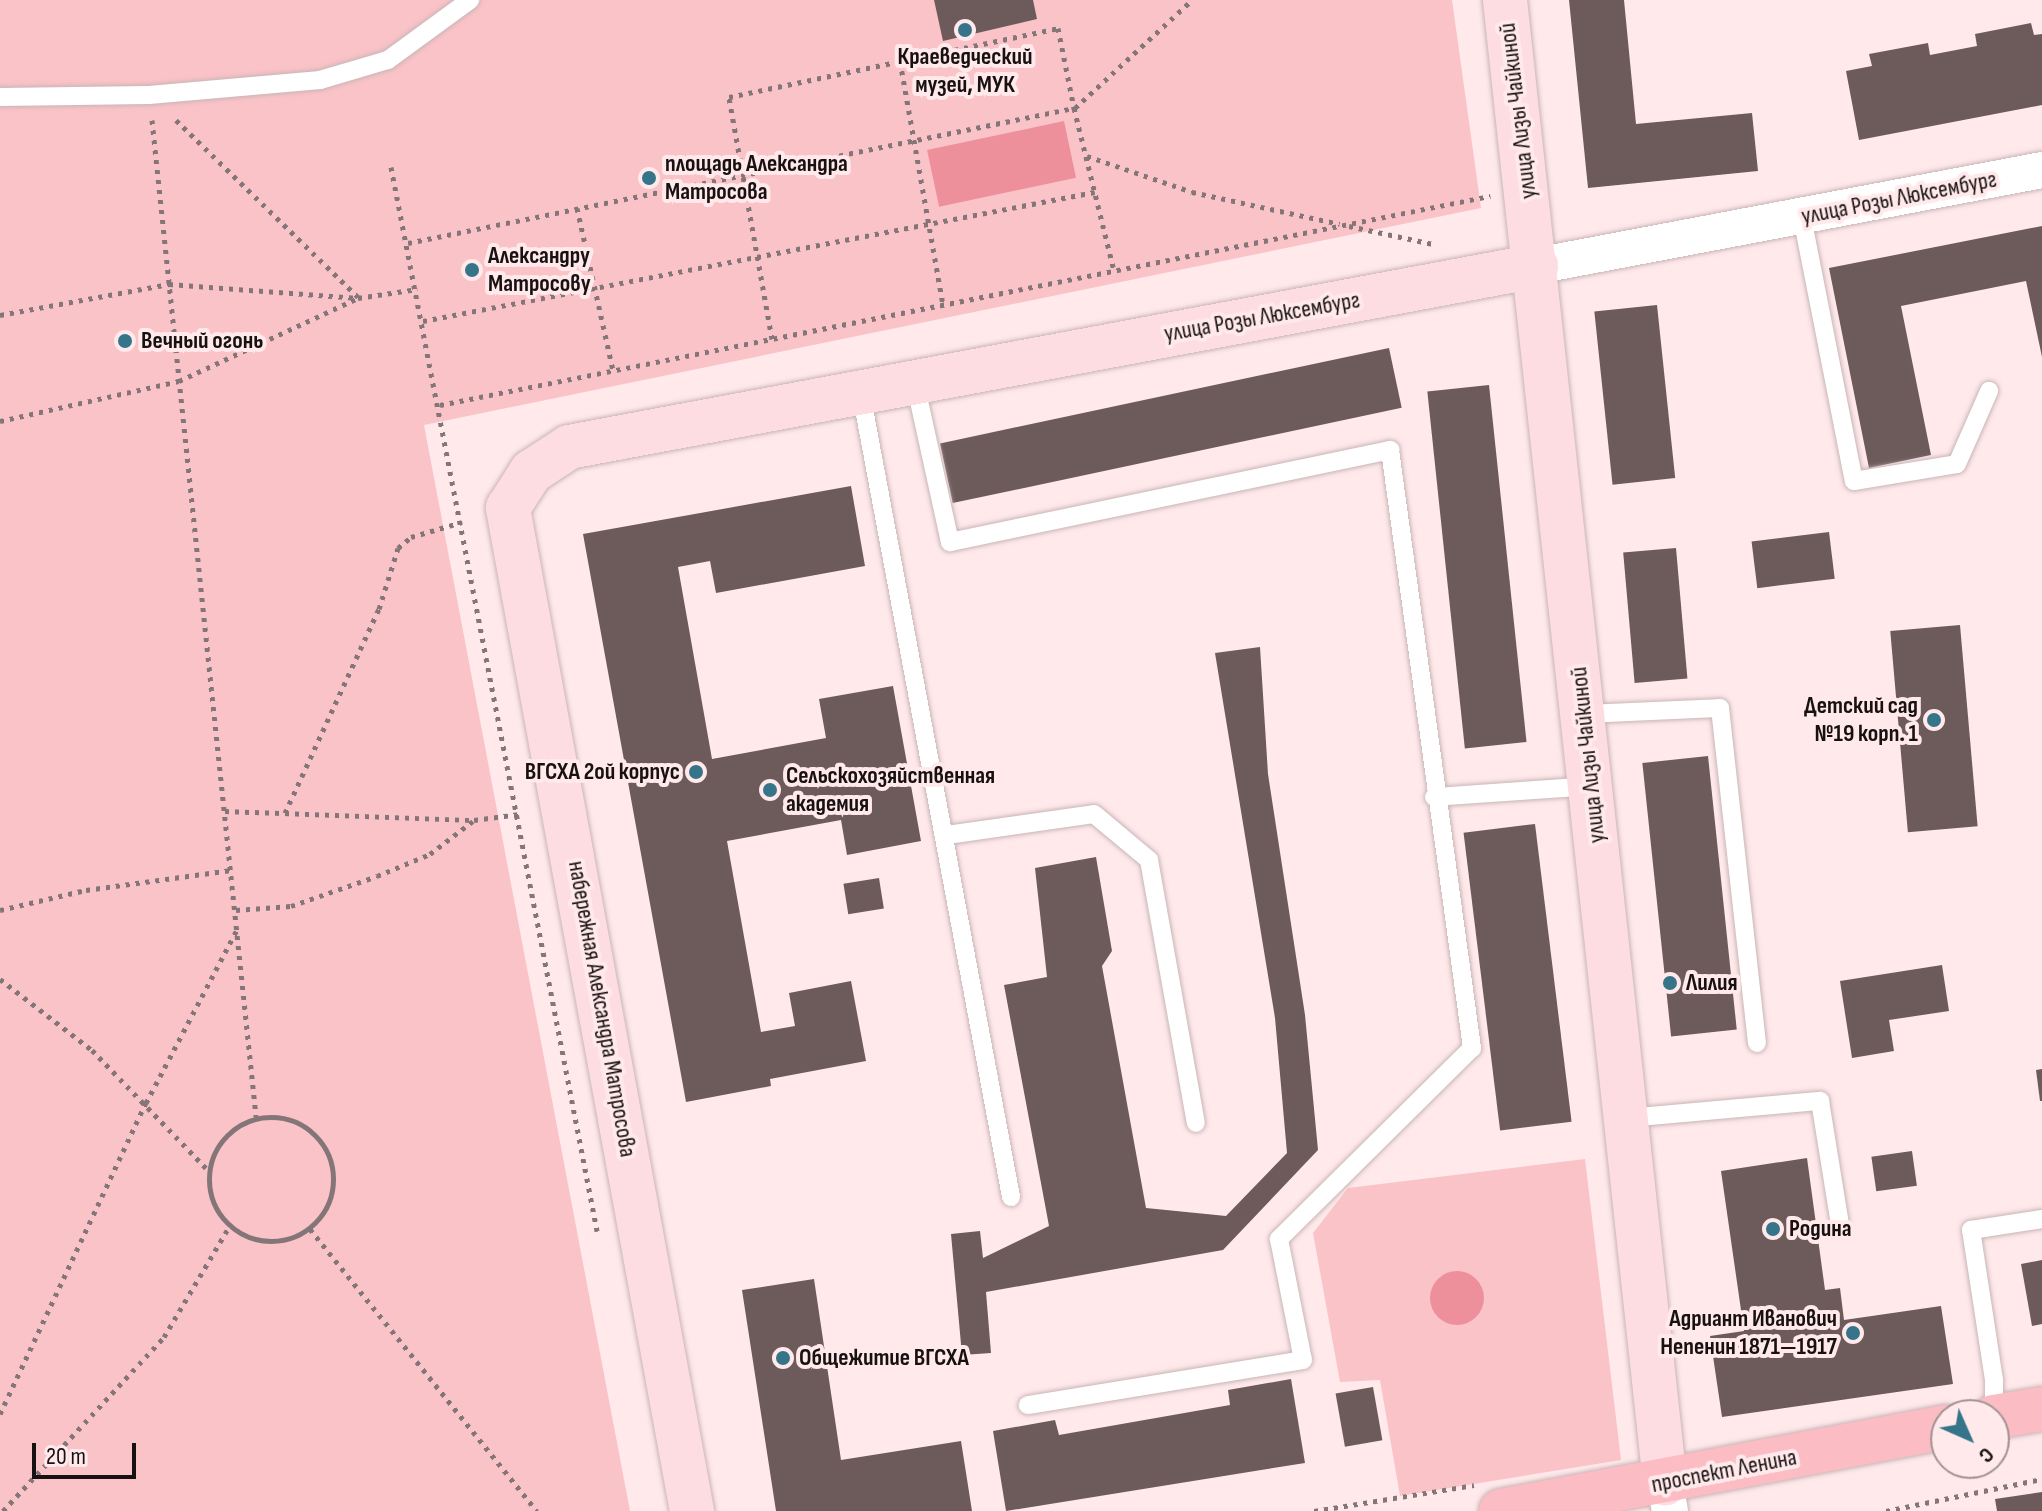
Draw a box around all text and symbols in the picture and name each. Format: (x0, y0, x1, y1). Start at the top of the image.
marker: Краеведческий музей, МУК (956, 21, 974, 39)
street label: улица Лизы Чайкиной (1493, 21, 1543, 201)
place label: Краеведческий музей, МУК (898, 43, 1032, 99)
place label: площадь Александра Матросова (665, 150, 848, 206)
street label: улица Розы Люксембург (1799, 165, 1999, 231)
marker: площадь Александра Матросова (640, 169, 658, 187)
place label: Александру Матросову (488, 242, 591, 298)
marker: Александру Матросову (463, 261, 481, 279)
street label: улица Розы Люксембург (1162, 286, 1362, 348)
place label: Вечный огонь (141, 327, 263, 355)
marker: Вечный огонь (116, 332, 134, 350)
street label: улица Лизы Чайкиной (1564, 665, 1612, 845)
place label: Детский сад №19 корп. 1 (1804, 692, 1918, 748)
marker: Детский сад №19 корп. 1 (1925, 711, 1943, 729)
place label: ВГСХА 2ой корпус (525, 758, 680, 786)
place label: Сельскохозяйственная академия (786, 762, 995, 818)
marker: ВГСХА 2ой корпус (687, 763, 705, 781)
marker: Сельскохозяйственная академия (761, 781, 779, 799)
street label: набережная Александра Матросова (562, 859, 642, 1159)
place label: Лилия (1686, 969, 1738, 997)
marker: Лилия (1661, 974, 1679, 992)
place label: Родина (1789, 1215, 1851, 1243)
marker: Родина (1764, 1220, 1782, 1238)
place label: Адриант Иванович Непенин 1871—1917 (1660, 1305, 1837, 1361)
marker: Адриант Иванович Непенин 1871—1917 (1844, 1324, 1862, 1342)
place label: Общежитие ВГСХА (799, 1344, 969, 1372)
marker: Общежитие ВГСХА (774, 1349, 792, 1367)
north arrow (1930, 1399, 2010, 1479)
scale bar (36, 1427, 140, 1477)
text: С (1972, 1441, 1999, 1468)
text: 20 m (46, 1442, 86, 1471)
street label: проспект Ленина (1649, 1443, 1799, 1499)

